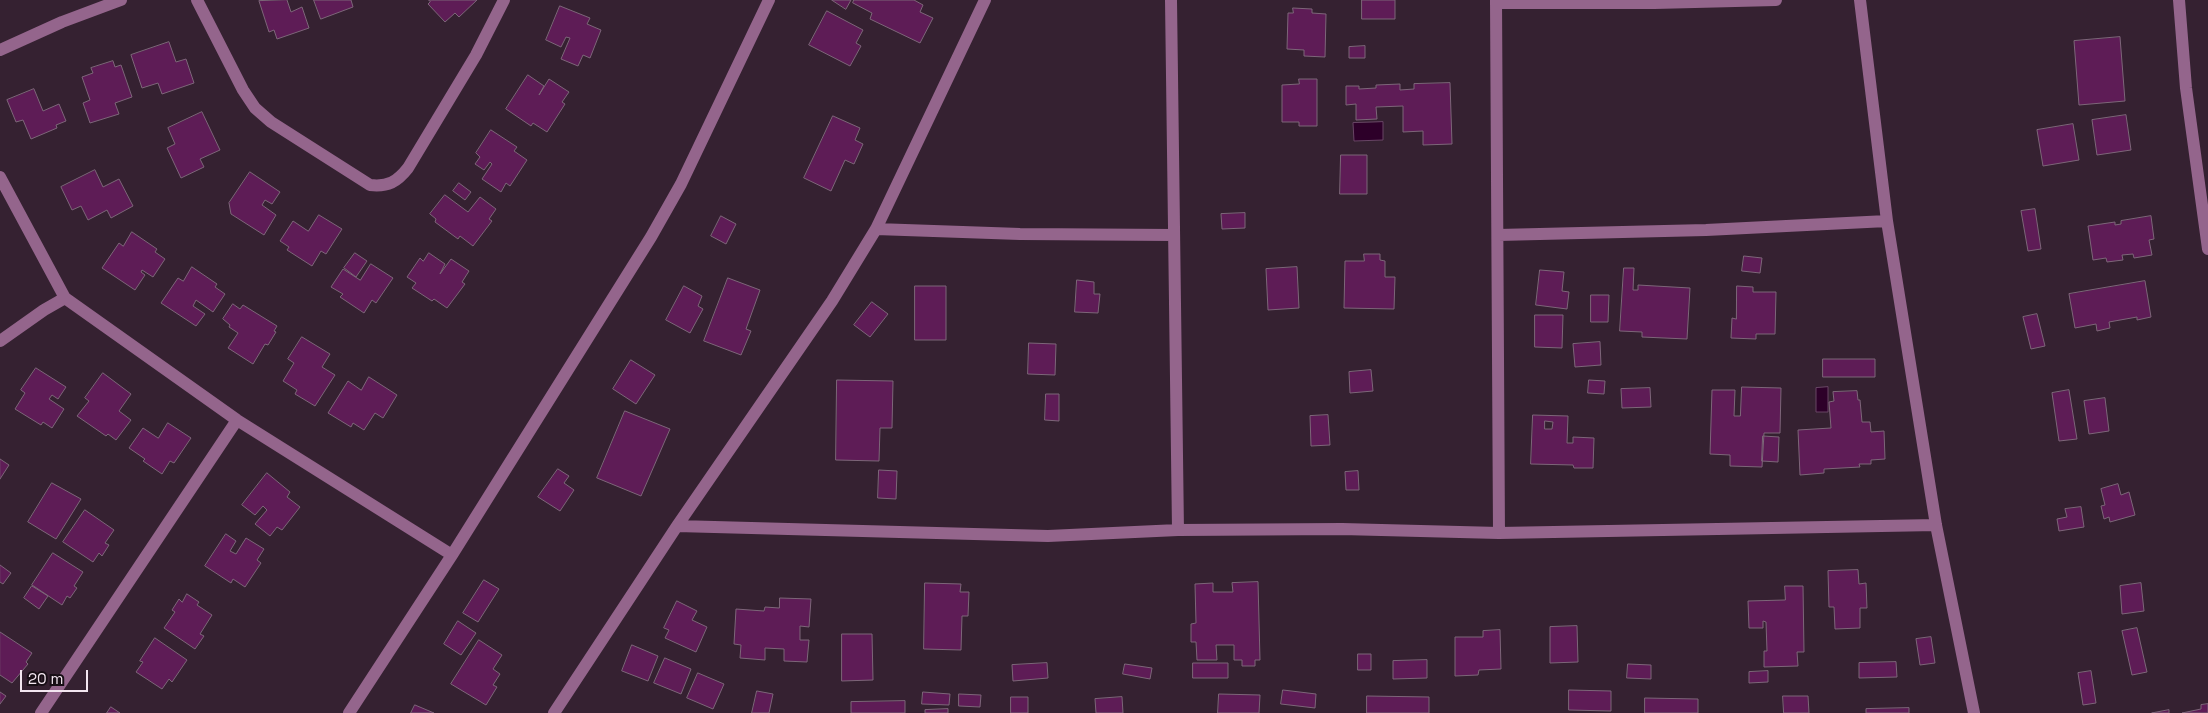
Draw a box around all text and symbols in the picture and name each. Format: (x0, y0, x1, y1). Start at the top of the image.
scale bar (22, 660, 90, 692)
text: 20 m (28, 669, 63, 688)

